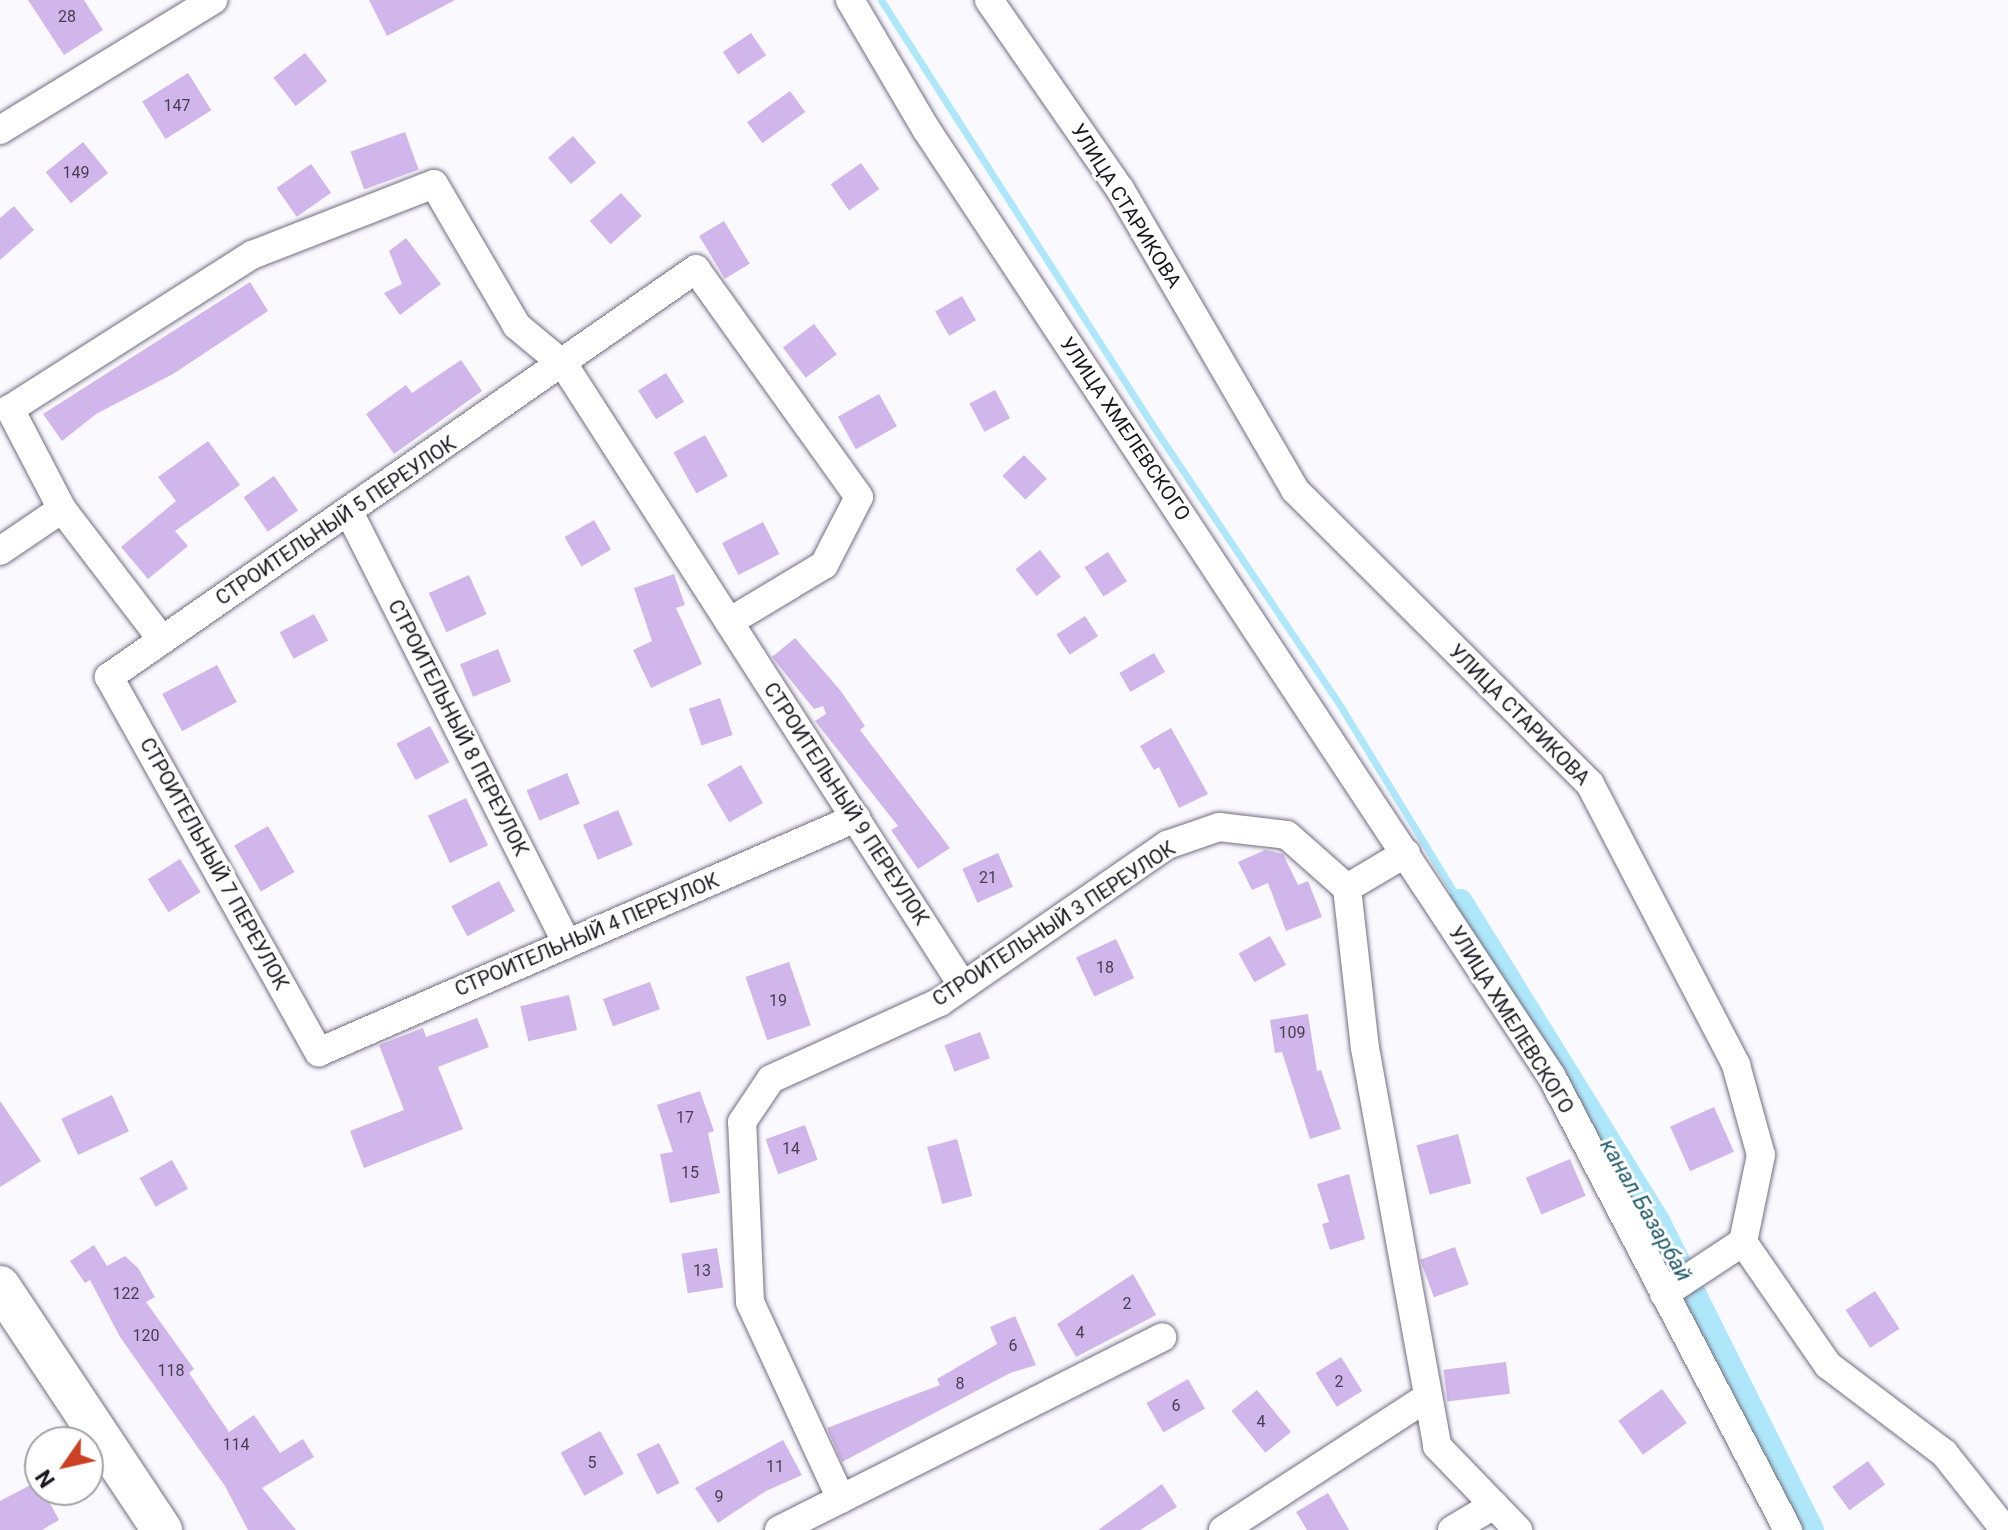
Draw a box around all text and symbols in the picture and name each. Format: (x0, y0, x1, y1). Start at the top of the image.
house number: 28 (58, 7, 76, 27)
house number: 147 (164, 96, 190, 116)
street label: УЛИЦА СТАРИКОВА (1066, 120, 1186, 292)
house number: 149 (63, 163, 89, 183)
street label: УЛИЦА ХМЕЛЕВСКОГО (1055, 333, 1195, 525)
street label: СТРОИТЕЛЬНЫЙ 5 ПЕРЕУЛОК (211, 432, 461, 610)
street label: СТРОИТЕЛЬНЫЙ 8 ПЕРЕУЛОК (383, 596, 533, 860)
street label: УЛИЦА СТАРИКОВА (1444, 640, 1594, 790)
street label: СТРОИТЕЛЬНЫЙ 9 ПЕРЕУЛОК (758, 678, 934, 930)
street label: СТРОИТЕЛЬНЫЙ 7 ПЕРЕУЛОК (135, 734, 293, 994)
street label: СТРОИТЕЛЬНЫЙ 3 ПЕРЕУЛОК (928, 836, 1180, 1012)
street label: СТРОИТЕЛЬНЫЙ 4 ПЕРЕУЛОК (451, 868, 723, 1002)
house number: 21 (979, 868, 997, 888)
street label: УЛИЦА ХМЕЛЕВСКОГО (1444, 922, 1578, 1118)
house number: 18 (1096, 958, 1114, 978)
house number: 19 (769, 991, 787, 1011)
house number: 109 (1279, 1023, 1305, 1043)
house number: 17 (676, 1108, 694, 1128)
water label: канал Базарбай (1595, 1134, 1697, 1286)
house number: 14 (782, 1139, 800, 1159)
house number: 15 (681, 1163, 699, 1183)
house number: 13 (693, 1261, 711, 1281)
house number: 122 (113, 1284, 139, 1304)
house number: 2 (1123, 1294, 1131, 1314)
house number: 4 (1076, 1323, 1084, 1343)
house number: 120 (133, 1326, 159, 1346)
house number: 6 (1009, 1336, 1017, 1356)
house number: 118 (158, 1361, 184, 1381)
house number: 2 (1335, 1372, 1343, 1392)
house number: 8 (956, 1374, 964, 1394)
house number: 6 (1172, 1396, 1180, 1416)
house number: 4 (1257, 1412, 1265, 1432)
north arrow (24, 1426, 104, 1506)
house number: 114 (223, 1435, 249, 1455)
house number: 5 (588, 1453, 596, 1473)
house number: 11 (766, 1457, 784, 1477)
text: N (31, 1465, 60, 1492)
house number: 9 (715, 1487, 723, 1507)

